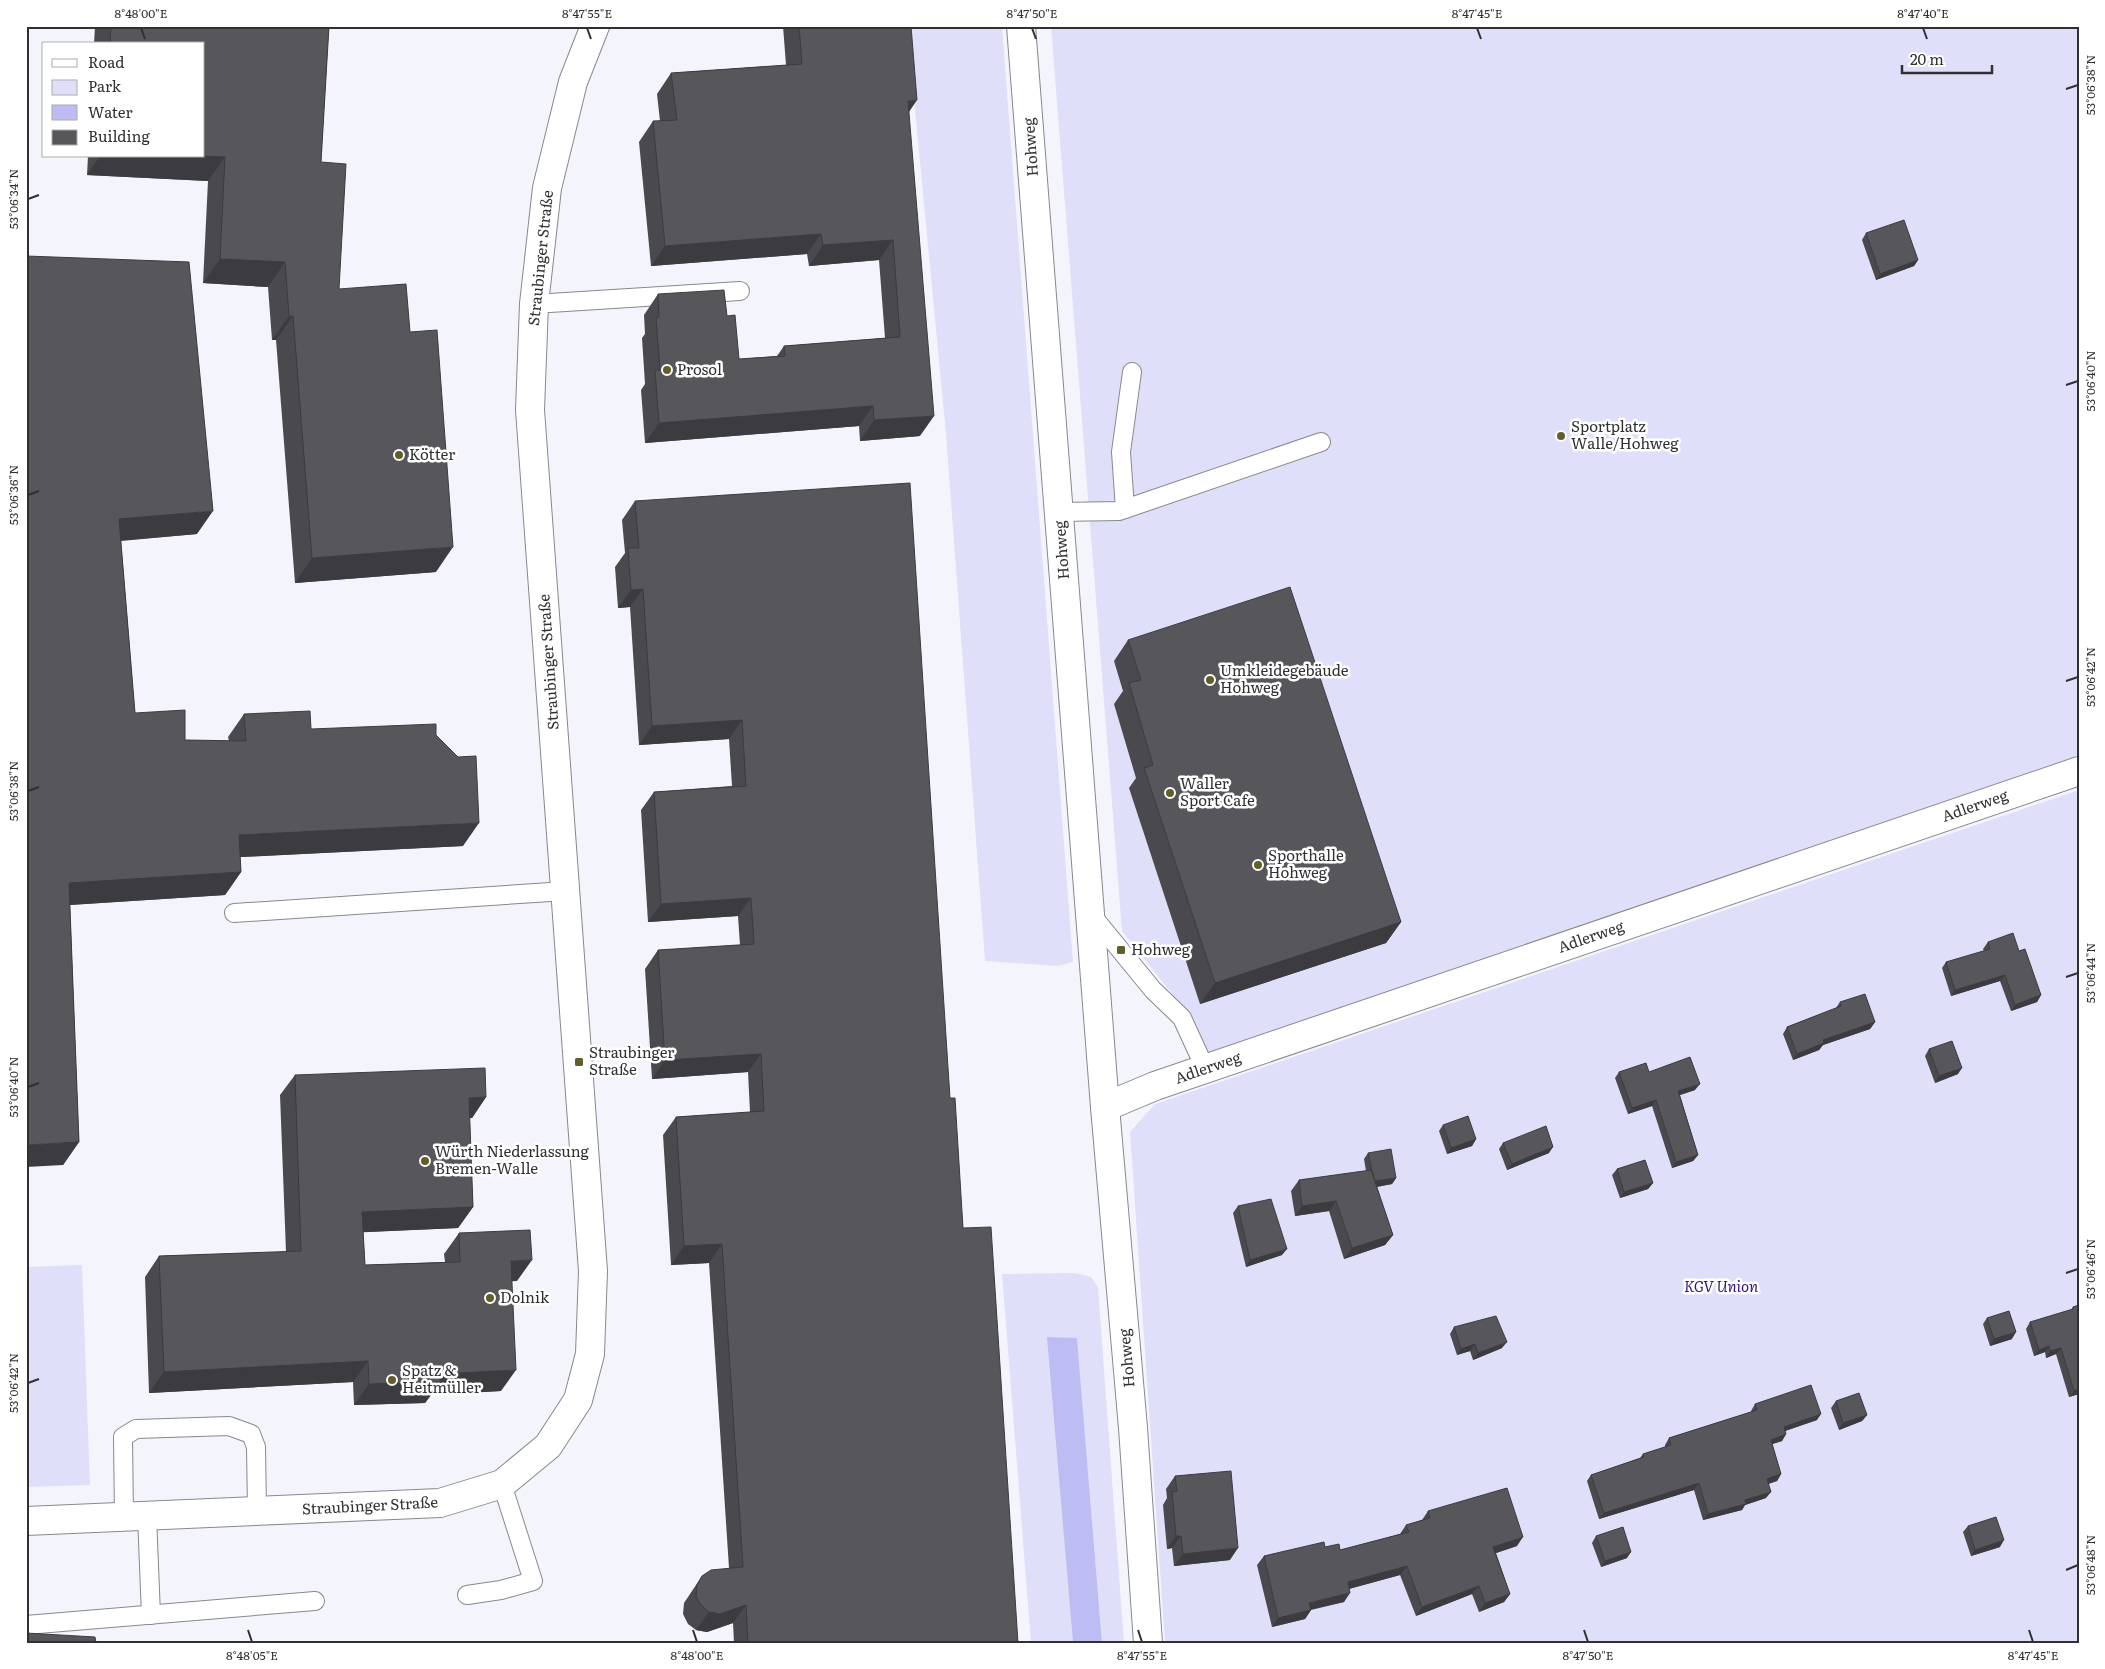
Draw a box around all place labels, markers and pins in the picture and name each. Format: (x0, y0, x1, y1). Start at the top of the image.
place label: Prosol (677, 357, 722, 380)
marker: Prosol (661, 364, 673, 376)
place label: Sportplatz Walle/Hohweg (1571, 414, 1679, 454)
marker: Sportplatz Walle/Hohweg (1555, 430, 1567, 442)
place label: Kötter (409, 442, 455, 465)
marker: Kötter (393, 449, 405, 461)
place label: Umkleidegebäude Hohweg (1220, 658, 1349, 698)
marker: Umkleidegebäude Hohweg (1204, 674, 1216, 686)
place label: Waller Sport Cafe (1180, 771, 1255, 811)
marker: Waller Sport Cafe (1164, 787, 1176, 799)
place label: Sporthalle Hohweg (1268, 843, 1344, 883)
marker: Sporthalle Hohweg (1252, 859, 1264, 871)
place label: Hohweg (1131, 937, 1191, 960)
marker: Hohweg (1115, 944, 1127, 956)
place label: Straubinger Straße (589, 1040, 674, 1080)
marker: Straubinger Straße (573, 1056, 585, 1068)
place label: Würth Niederlassung Bremen-Walle (435, 1139, 590, 1179)
marker: Würth Niederlassung Bremen-Walle (419, 1155, 431, 1167)
place label: Dolnik (500, 1285, 550, 1308)
marker: Dolnik (484, 1292, 496, 1304)
place label: Spatz & Heitmüller (402, 1358, 481, 1398)
marker: Spatz & Heitmüller (386, 1374, 398, 1386)

